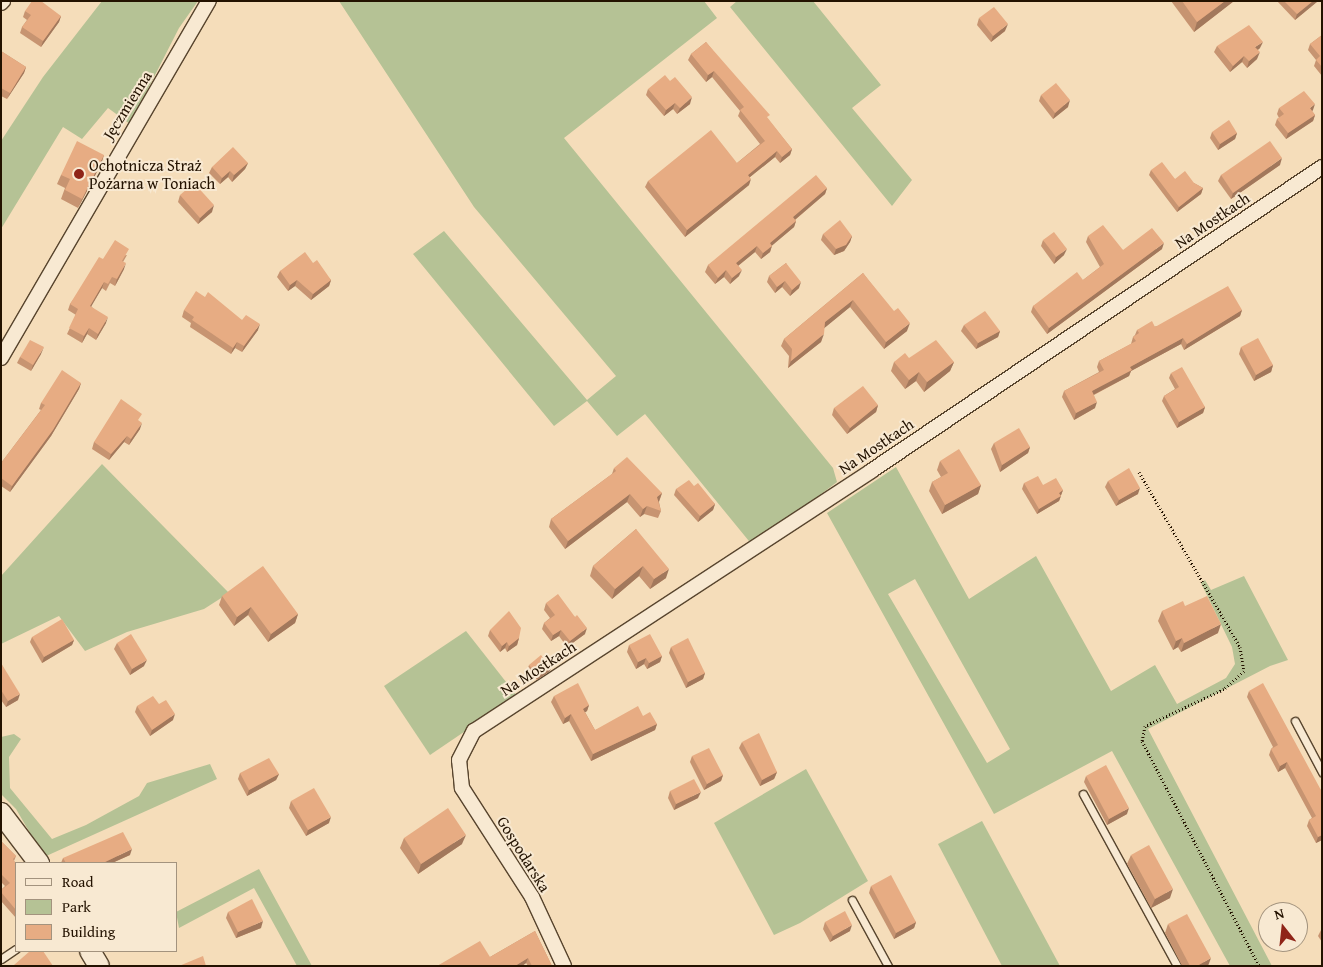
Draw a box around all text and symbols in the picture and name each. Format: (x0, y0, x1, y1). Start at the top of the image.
street label: Jęczmienna (98, 67, 156, 143)
place label: Ochotnicza Straż Pożarna w Toniach (89, 155, 215, 193)
marker: Ochotnicza Straż Pożarna w Toniach (73, 168, 85, 180)
street label: Na Mostkach (1171, 188, 1253, 252)
street label: Na Mostkach (835, 414, 917, 478)
street label: Na Mostkach (497, 636, 579, 700)
street label: Gospodarska (493, 813, 555, 895)
legend (15, 862, 178, 952)
text: Road (62, 871, 93, 892)
text: Park (62, 896, 91, 917)
north arrow (1258, 902, 1308, 952)
text: N (1272, 903, 1286, 924)
text: Building (62, 921, 115, 942)

